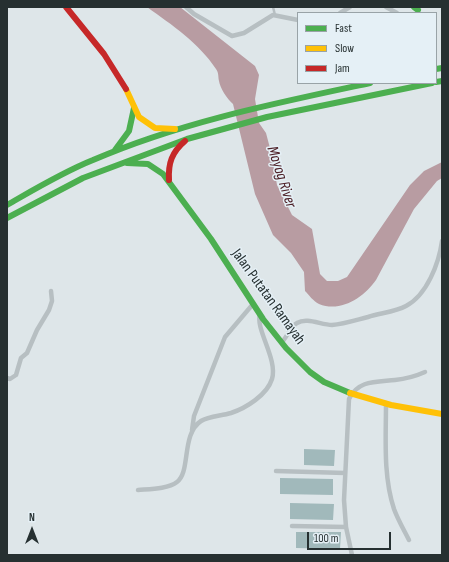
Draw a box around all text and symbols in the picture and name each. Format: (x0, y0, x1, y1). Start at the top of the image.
legend (297, 12, 437, 84)
text: Fast (335, 21, 352, 36)
text: Slow (335, 41, 354, 56)
text: Jam (335, 61, 350, 76)
water label: Moyog River (262, 144, 300, 210)
street label: Jalan Putatan Ramayah (227, 246, 309, 348)
north arrow (12, 510, 52, 550)
text: N (29, 511, 35, 524)
scale bar (309, 524, 393, 550)
text: 100 m (314, 531, 339, 546)

